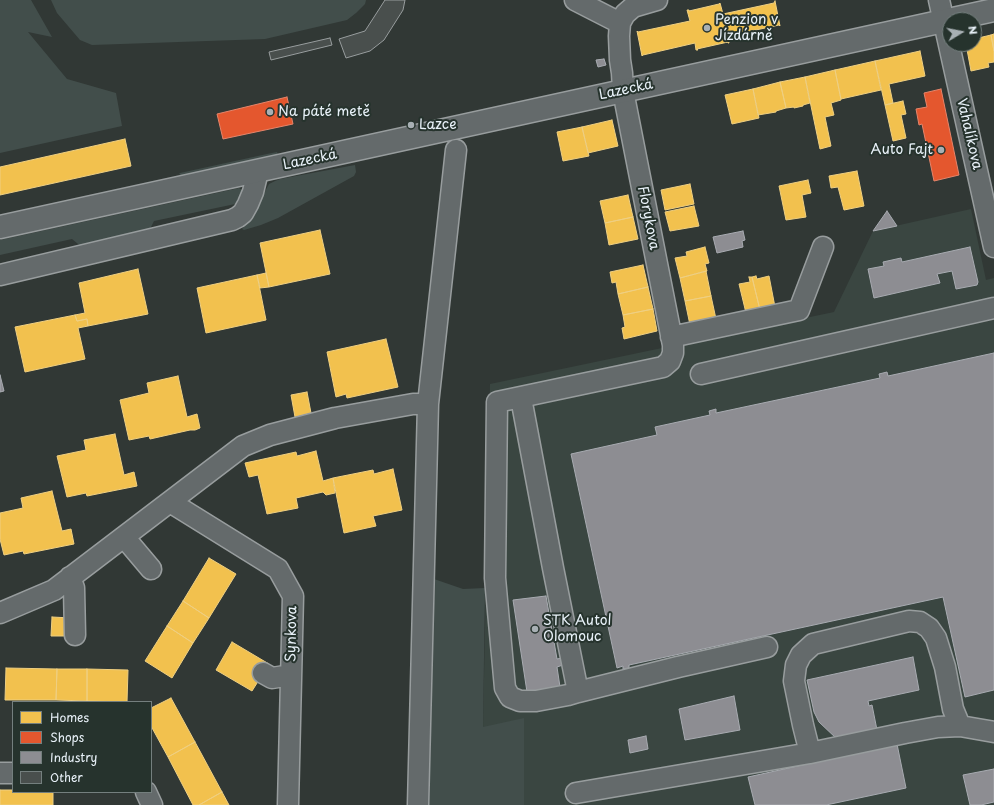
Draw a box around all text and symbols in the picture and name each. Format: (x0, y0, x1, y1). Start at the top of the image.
place label: Penzion v Jízdárně (715, 12, 778, 44)
north arrow (942, 12, 982, 52)
marker: Penzion v Jízdárně (702, 23, 712, 33)
text: N (964, 24, 982, 36)
street label: Lazecká (598, 76, 654, 104)
street label: Vahalíkova (953, 97, 985, 171)
place label: Na páté metě (278, 104, 370, 120)
marker: Na páté metě (265, 107, 275, 117)
place label: Lazce (419, 117, 457, 133)
marker: Lazce (406, 120, 416, 130)
place label: Auto Fajt (871, 142, 933, 158)
marker: Auto Fajt (936, 145, 946, 155)
street label: Lazecká (282, 146, 338, 174)
street label: Florykova (634, 185, 662, 251)
street label: Synkova (283, 606, 301, 662)
place label: STK Autol Olomouc (543, 613, 612, 646)
marker: STK Autol Olomouc (530, 624, 540, 634)
legend (12, 701, 152, 793)
text: Homes (50, 708, 89, 726)
text: Shops (50, 728, 84, 746)
text: Industry (50, 748, 97, 766)
text: Other (50, 768, 83, 786)

